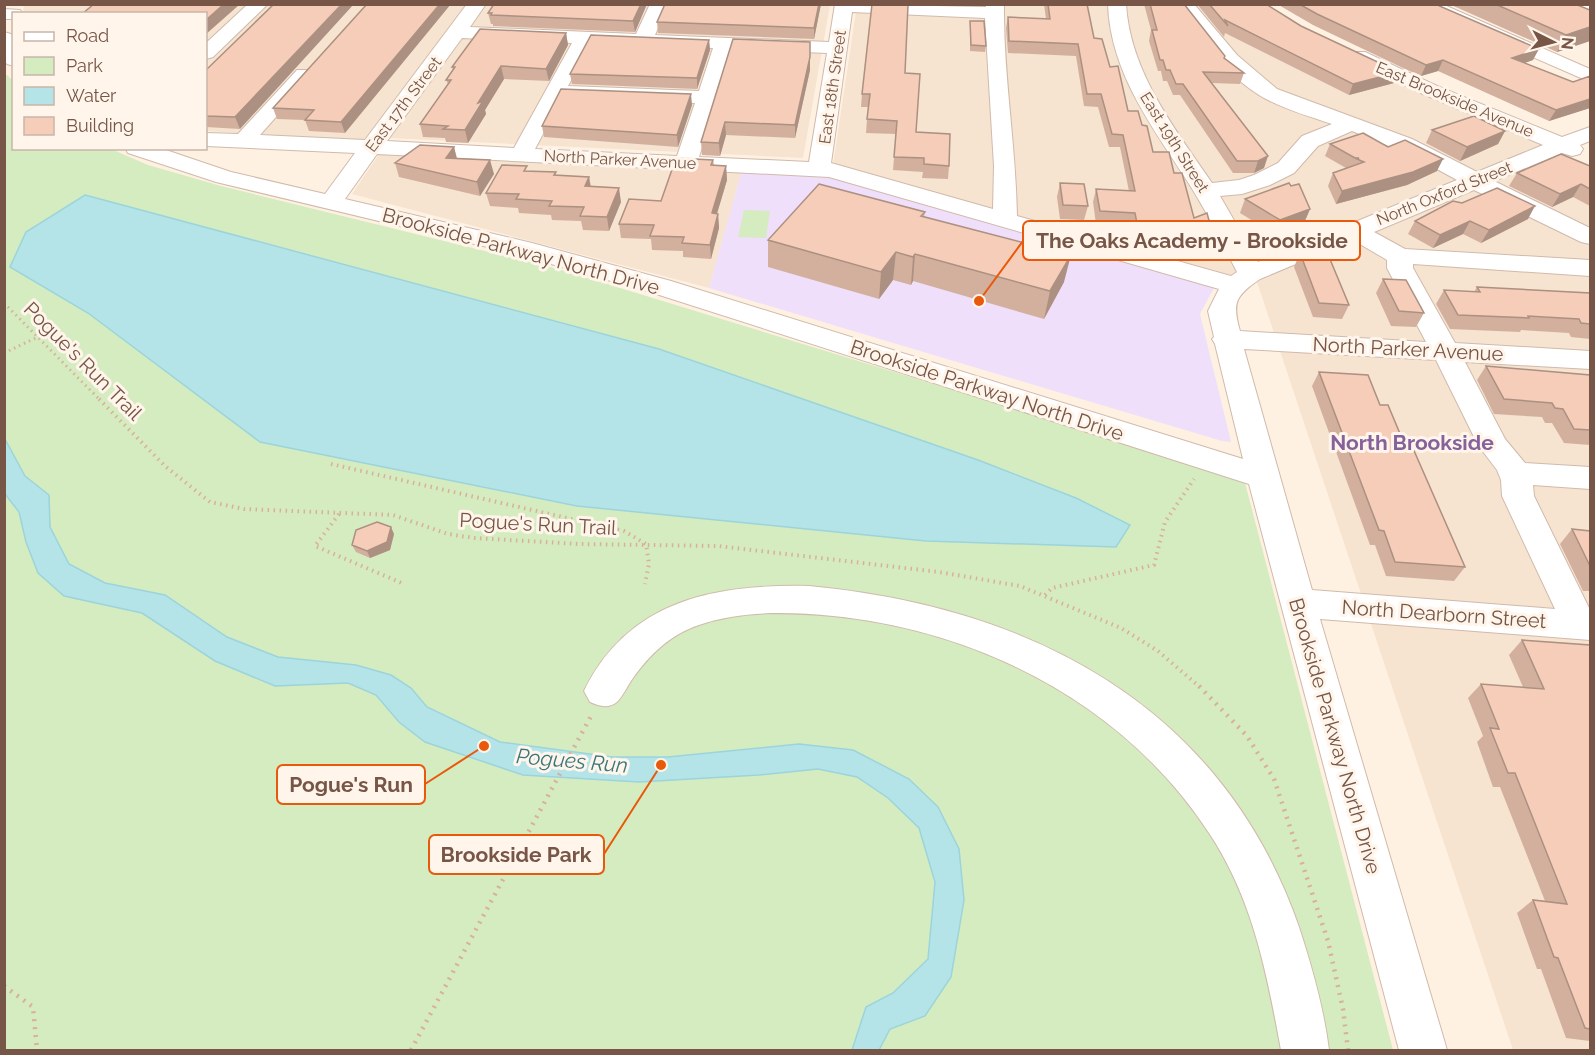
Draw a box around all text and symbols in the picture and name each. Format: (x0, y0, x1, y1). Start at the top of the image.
legend (12, 12, 207, 150)
north arrow (1523, 12, 1583, 72)
text: Road (66, 25, 109, 46)
street label: East 18th Street (815, 28, 850, 145)
text: N (1557, 36, 1578, 51)
street label: East 17th Street (361, 53, 446, 156)
text: Park (66, 55, 103, 76)
street label: East Brookside Avenue (1373, 58, 1536, 141)
text: Water (66, 85, 117, 106)
street label: East 19th Street (1136, 88, 1213, 197)
text: Building (66, 115, 134, 136)
street label: North Parker Avenue (543, 146, 697, 173)
street label: North Oxford Street (1374, 157, 1515, 229)
street label: Brookside Parkway North Drive (380, 202, 662, 300)
callout: The Oaks Academy - Brookside (1023, 221, 1360, 260)
text: The Oaks Academy - Brookside (1036, 228, 1348, 253)
street label: Pogue's Run Trail (19, 297, 148, 426)
street label: North Parker Avenue (1312, 332, 1504, 366)
street label: Brookside Parkway North Drive (847, 334, 1127, 446)
district label: North Brookside (1330, 430, 1494, 455)
street label: Pogue's Run Trail (459, 508, 618, 540)
street label: Brookside Parkway North Drive (1284, 595, 1386, 877)
street label: North Dearborn Street (1341, 595, 1547, 633)
water label: Pogues Run (515, 743, 629, 778)
callout: Pogue's Run (277, 765, 425, 804)
text: Pogue's Run (289, 772, 413, 797)
callout: Brookside Park (429, 835, 604, 874)
text: Brookside Park (440, 842, 592, 867)

